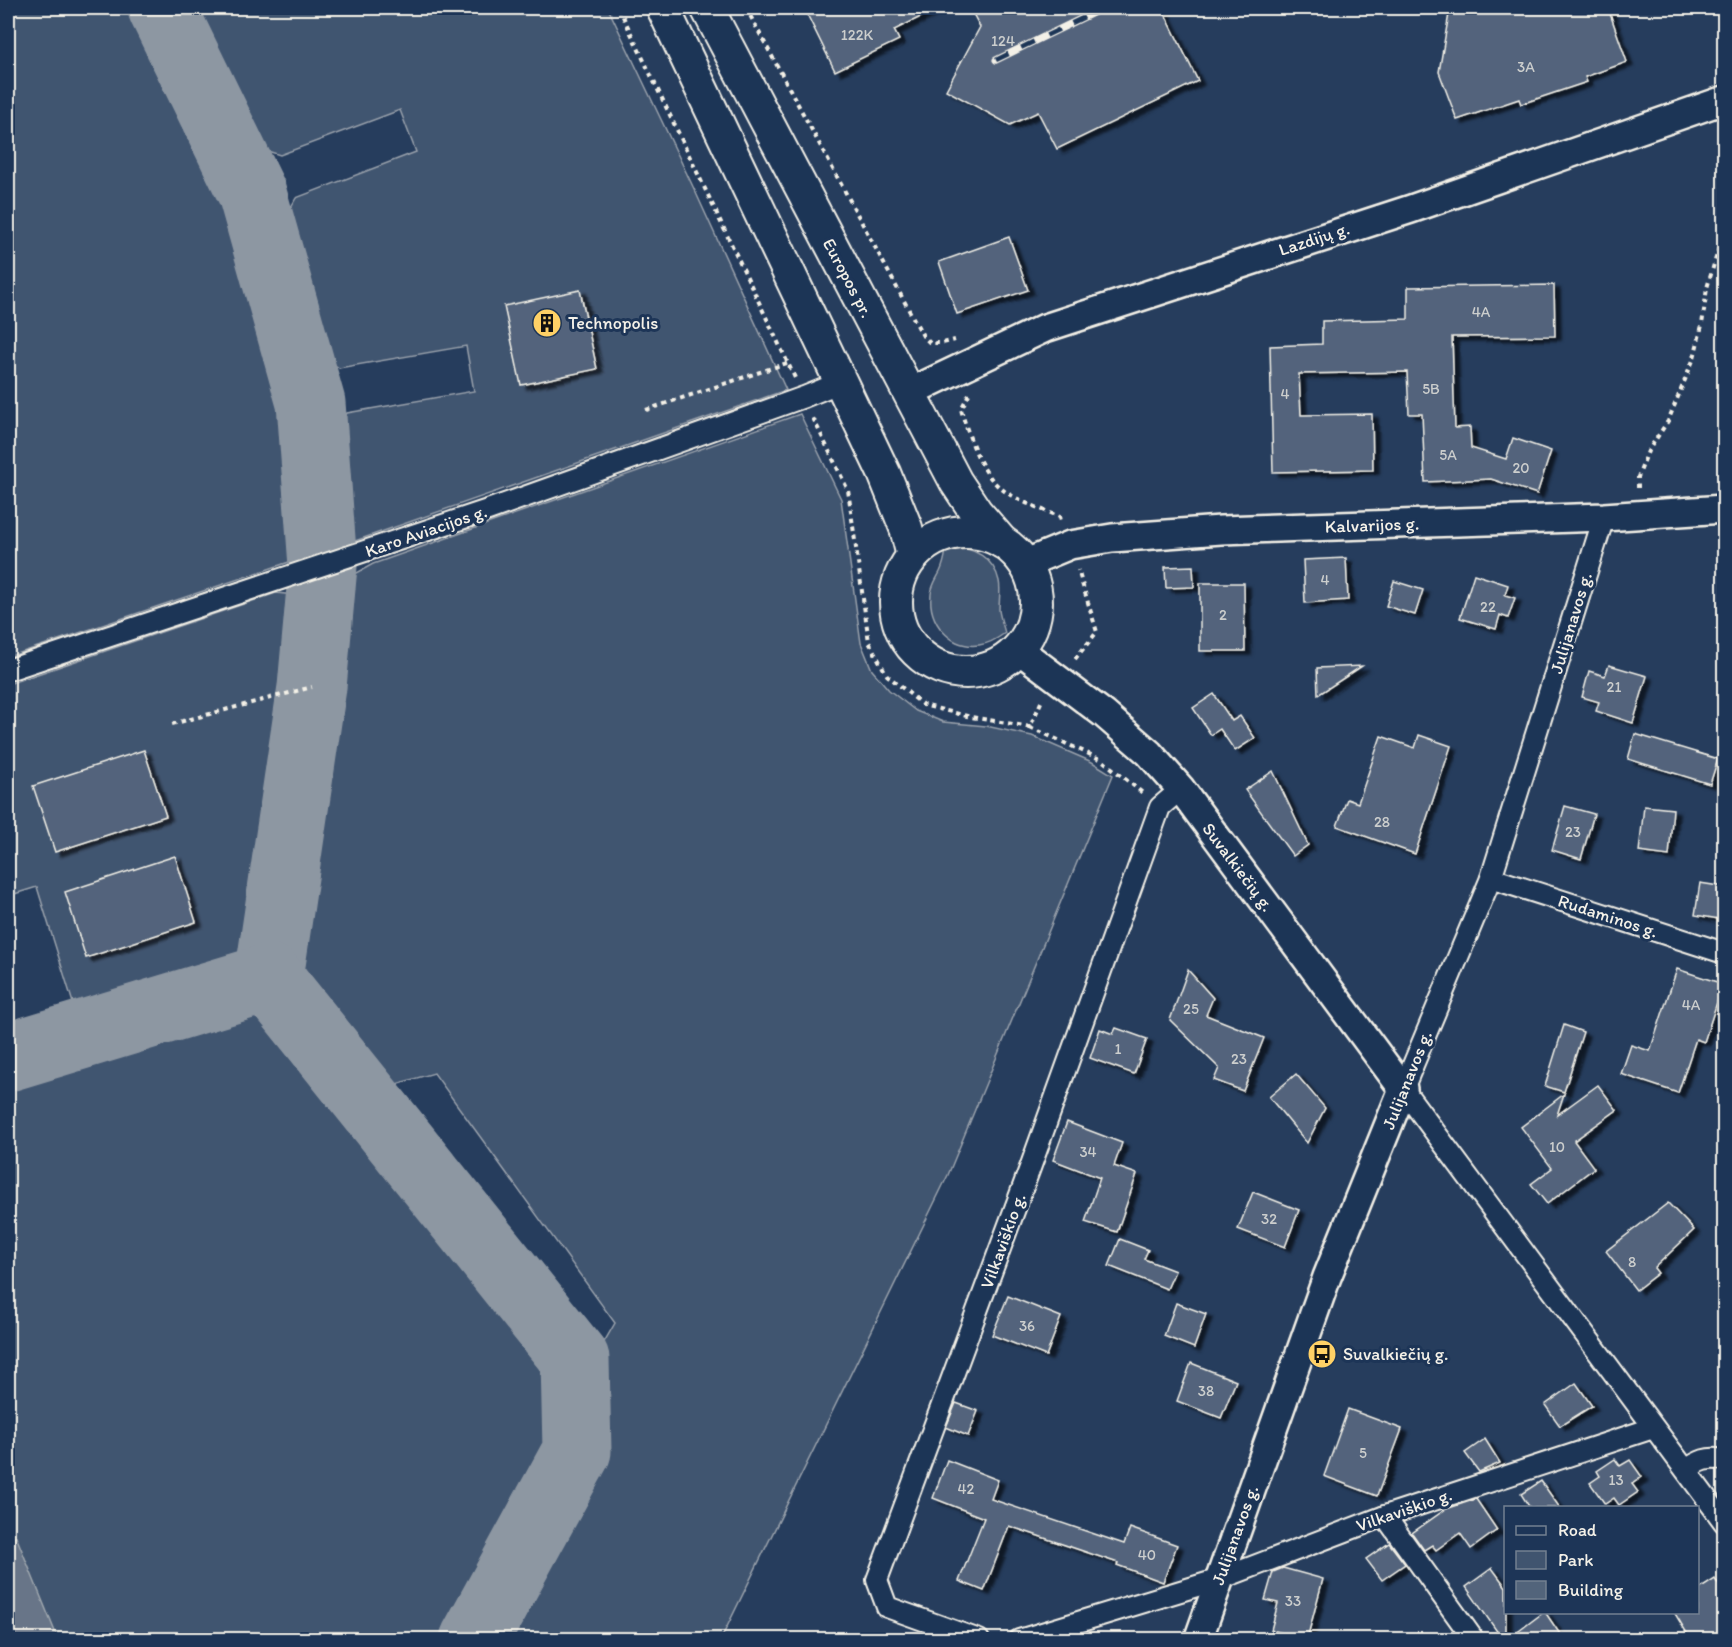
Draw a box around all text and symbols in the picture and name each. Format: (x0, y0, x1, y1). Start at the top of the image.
house number: 122K (841, 26, 874, 44)
house number: 124 (991, 32, 1015, 50)
house number: 3A (1517, 58, 1535, 76)
street label: Lazdijų g. (1276, 217, 1352, 261)
street label: Europos pr. (818, 234, 878, 322)
house number: 4A (1472, 303, 1491, 321)
building icon: Technopolis (531, 307, 563, 339)
place label: Technopolis (568, 312, 658, 334)
house number: 5B (1422, 380, 1440, 398)
house number: 4 (1280, 385, 1290, 403)
house number: 5A (1439, 446, 1457, 464)
house number: 20 (1512, 459, 1530, 477)
street label: Karo Aviacijos g. (362, 500, 490, 562)
street label: Kalvarijos g. (1325, 512, 1419, 538)
street label: Julijanavos g. (1545, 570, 1597, 676)
house number: 4 (1320, 571, 1330, 589)
house number: 22 (1480, 598, 1496, 616)
house number: 2 (1219, 606, 1227, 624)
house number: 21 (1607, 678, 1621, 696)
house number: 28 (1374, 813, 1390, 831)
street label: Suvalkiečių g. (1197, 818, 1279, 916)
house number: 23 (1565, 823, 1581, 841)
street label: Rudaminos g. (1555, 890, 1661, 942)
house number: 4A (1682, 996, 1701, 1014)
house number: 25 (1183, 1000, 1199, 1018)
street label: Julijanavos g. (1377, 1027, 1437, 1133)
house number: 1 (1115, 1040, 1122, 1058)
house number: 23 (1231, 1050, 1247, 1068)
house number: 10 (1549, 1138, 1565, 1156)
house number: 34 (1079, 1143, 1097, 1161)
street label: Vilkaviškio g. (976, 1190, 1030, 1292)
house number: 32 (1261, 1210, 1277, 1228)
house number: 8 (1628, 1253, 1636, 1271)
house number: 36 (1019, 1317, 1035, 1335)
bus stop icon: Suvalkiečių g. (1306, 1338, 1338, 1370)
place label: Suvalkiečių g. (1343, 1343, 1448, 1365)
house number: 38 (1198, 1382, 1214, 1400)
house number: 5 (1359, 1444, 1367, 1462)
house number: 13 (1608, 1471, 1624, 1489)
house number: 42 (958, 1480, 975, 1498)
street label: Julijanavos g. (1207, 1482, 1263, 1588)
street label: Vilkaviškio g. (1353, 1483, 1455, 1537)
legend (1504, 1506, 1699, 1614)
text: Road (1558, 1519, 1597, 1541)
house number: 40 (1138, 1546, 1156, 1564)
text: Park (1558, 1549, 1593, 1571)
text: Building (1558, 1579, 1624, 1601)
house number: 33 (1285, 1592, 1301, 1610)

